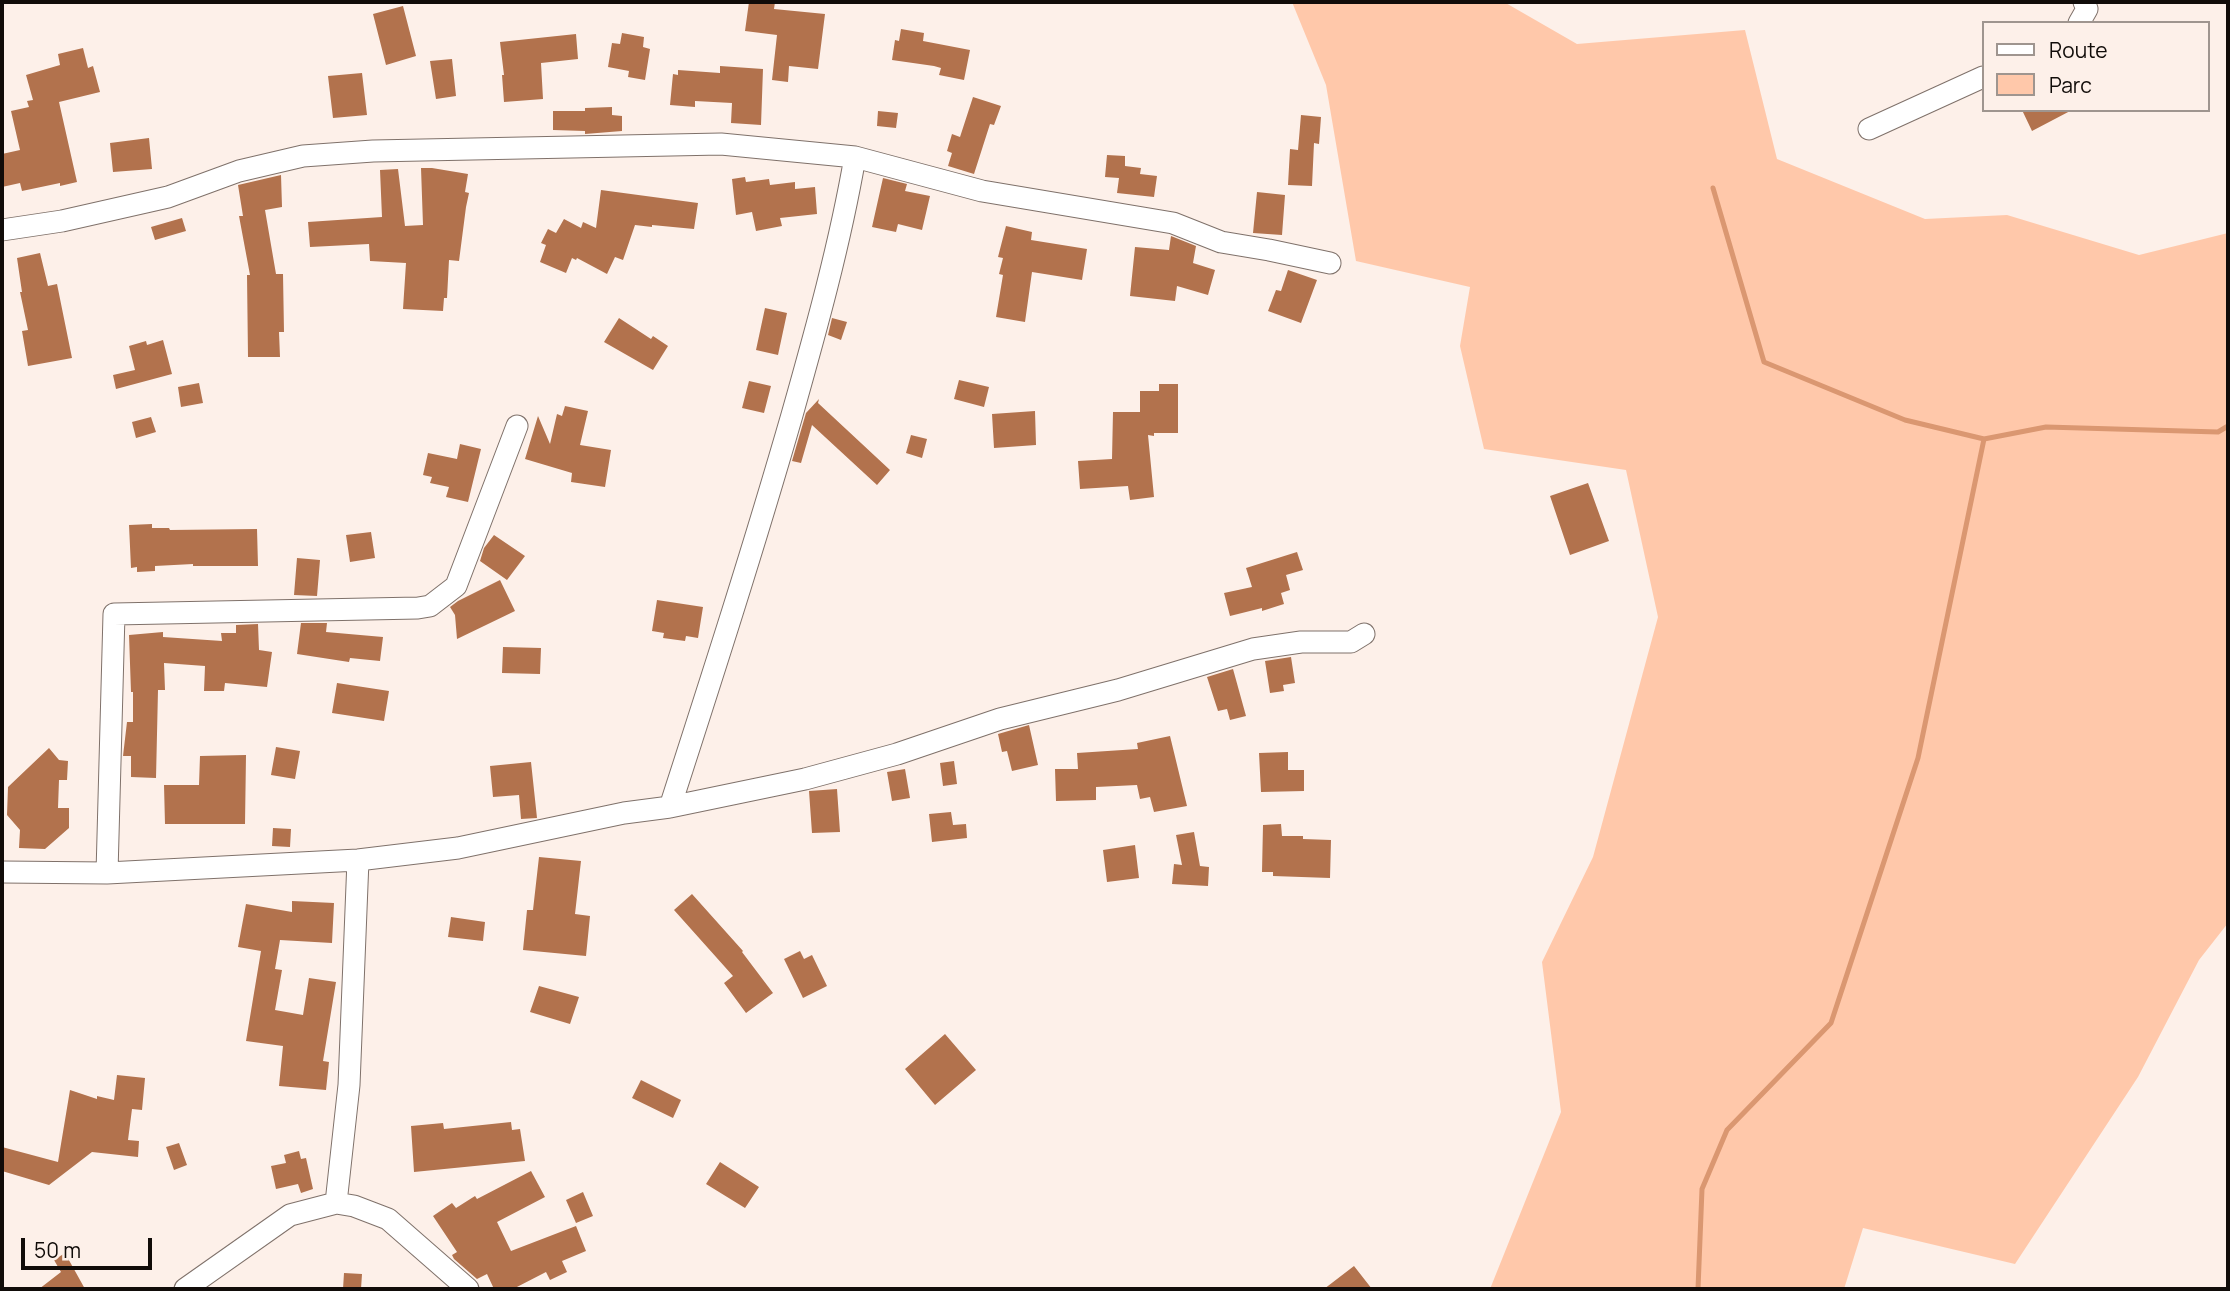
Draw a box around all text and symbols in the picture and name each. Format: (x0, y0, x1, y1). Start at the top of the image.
legend (1982, 21, 2209, 112)
text: Route (2049, 36, 2107, 64)
text: Parc (2049, 71, 2092, 99)
scale bar (24, 1224, 156, 1268)
text: 50 m (34, 1236, 81, 1264)

